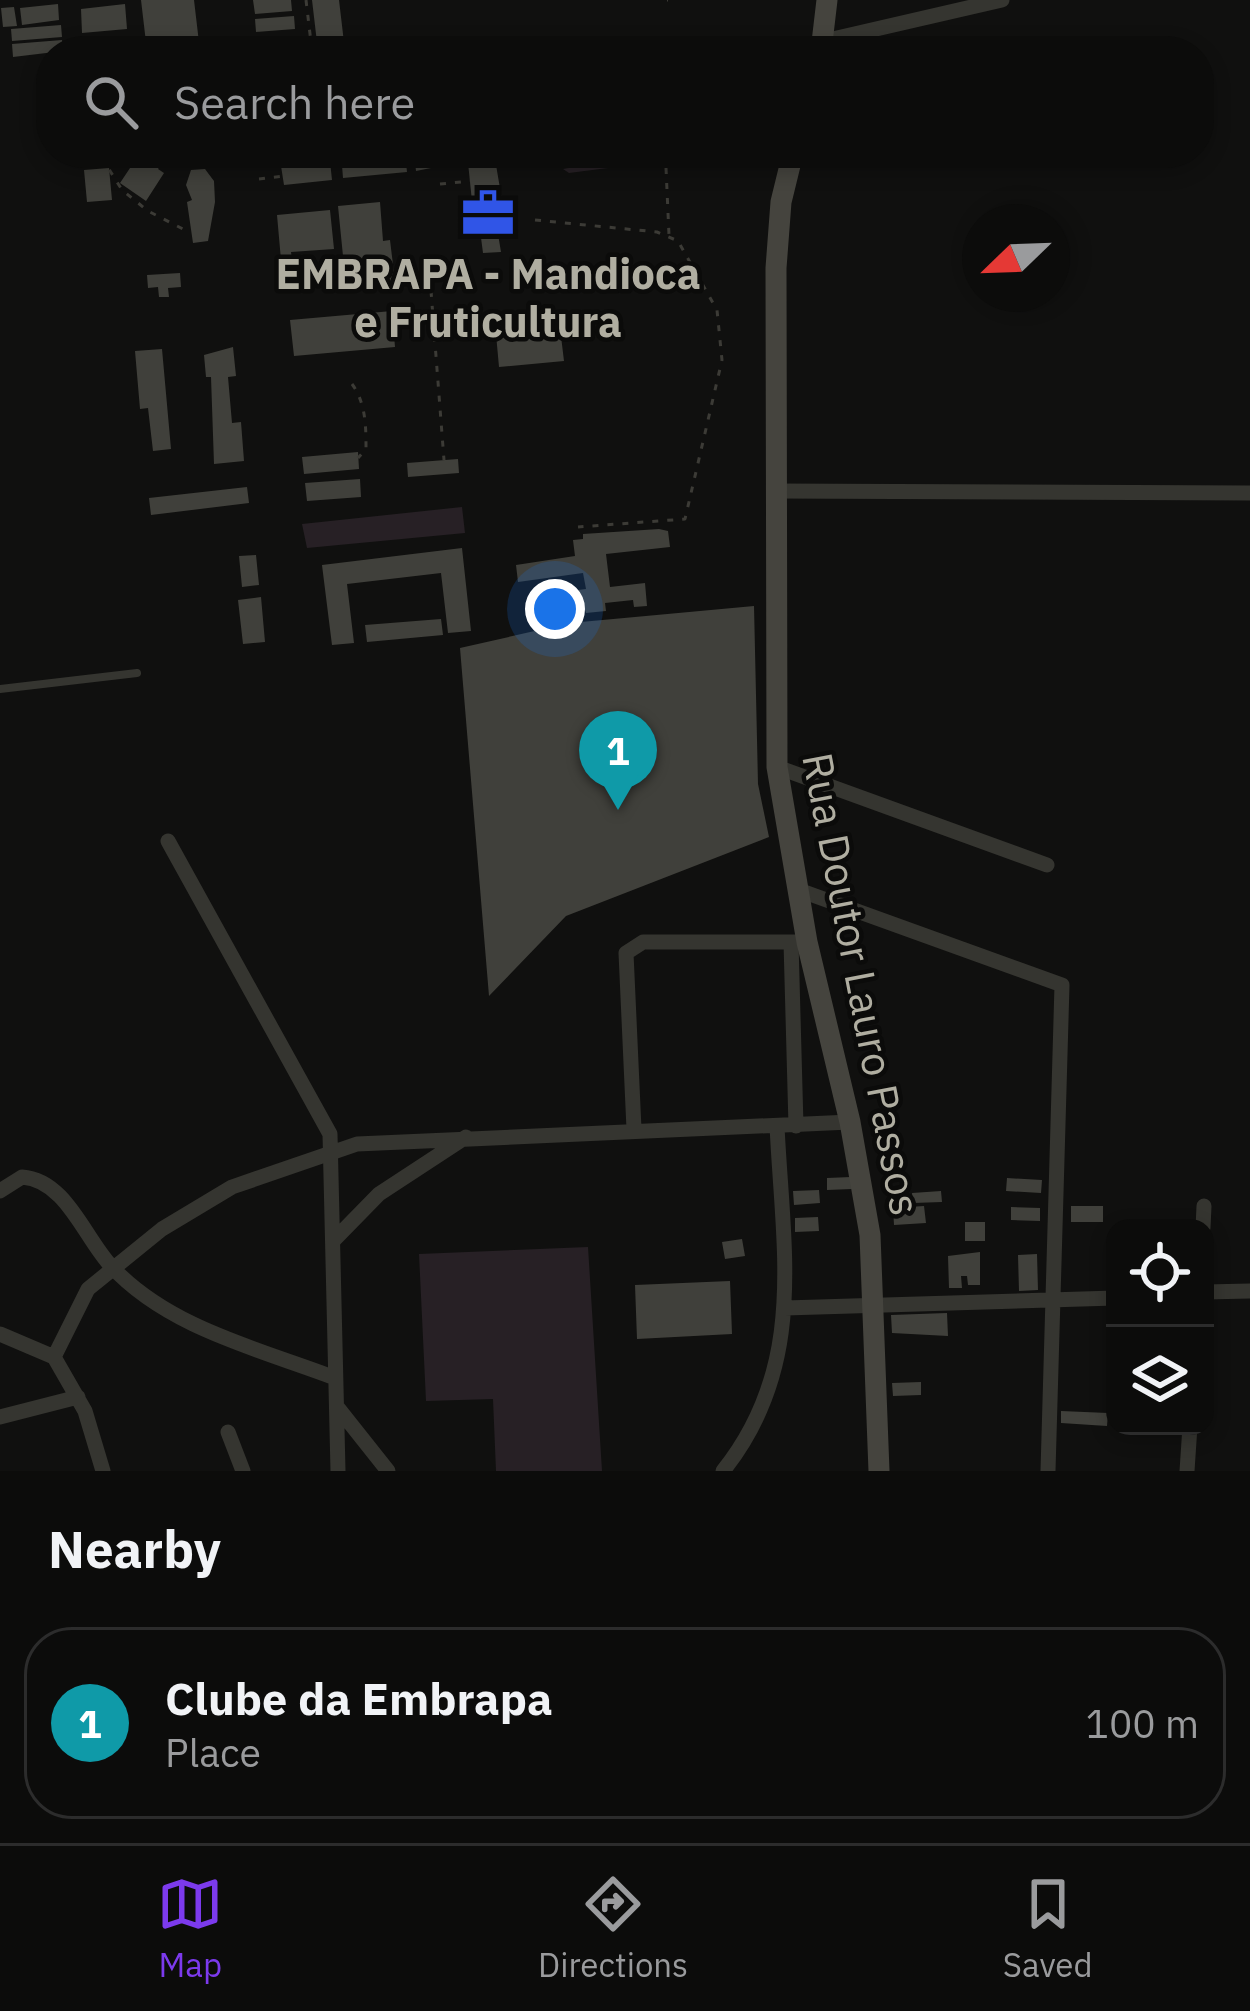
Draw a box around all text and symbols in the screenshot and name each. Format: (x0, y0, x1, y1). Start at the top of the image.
search box (36, 36, 1214, 168)
icon: search (78, 69, 144, 135)
text: Search here (174, 73, 415, 131)
office icon: EMBRAPA - Mandioca e Fruticultura (459, 184, 517, 242)
north arrow (962, 204, 1070, 312)
place label: EMBRAPA - Mandioca e Fruticultura (275, 246, 701, 349)
your location (525, 579, 585, 639)
pin: 1 (579, 711, 657, 810)
street label: Rua Doutor Lauro Passos (790, 748, 934, 1220)
map controls (1106, 1219, 1214, 1435)
button: locate (1106, 1219, 1214, 1327)
button: layers (1106, 1327, 1214, 1435)
text: Nearby (48, 1516, 221, 1582)
text: Clube da Embrapa (165, 1669, 553, 1727)
text: 1 (78, 1698, 102, 1749)
text: 100 m (1086, 1698, 1199, 1749)
text: Place (165, 1727, 261, 1778)
tab: Map (157, 1871, 223, 1986)
tab: Directions (538, 1871, 688, 1986)
tab: Saved (1003, 1871, 1093, 1986)

